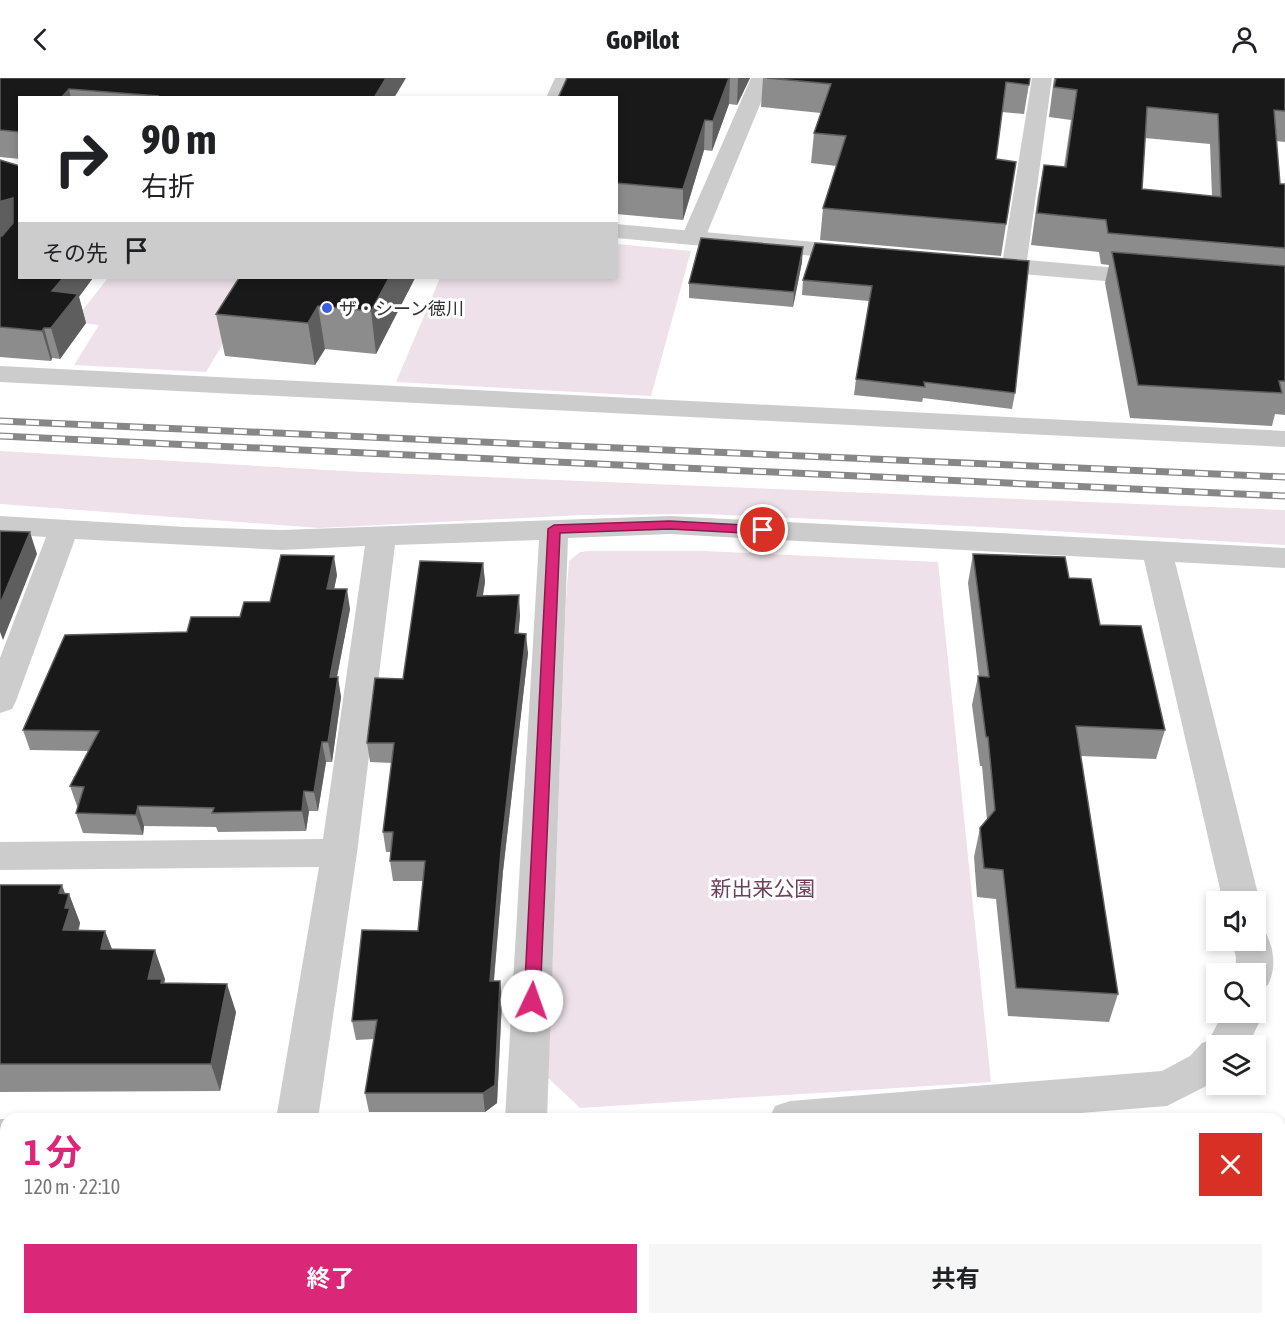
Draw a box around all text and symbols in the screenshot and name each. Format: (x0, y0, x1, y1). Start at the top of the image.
icon: back (24, 23, 57, 56)
icon: person (1228, 23, 1261, 56)
text: GoPilot (606, 24, 679, 55)
text: 90 m (141, 115, 216, 163)
icon: right (42, 120, 120, 198)
text: 右折 (141, 171, 195, 202)
icon: arrive (120, 234, 153, 267)
text: その先 (42, 240, 108, 266)
place label: ザ・シーン徳川 (339, 298, 464, 319)
marker: ザ・シーン徳川 (320, 301, 334, 315)
pin (737, 504, 788, 555)
icon: arrive (746, 513, 779, 546)
park label: 新出来公園 (711, 876, 816, 900)
map controls (1206, 891, 1266, 1095)
button: sound (1206, 891, 1266, 951)
button: search (1206, 963, 1266, 1023)
position arrow (500, 969, 564, 1033)
button: layers (1206, 1035, 1266, 1095)
text: 1 分 (24, 1131, 82, 1173)
button: close (1199, 1133, 1262, 1196)
text: 120 m · 22:10 (24, 1175, 120, 1198)
button: 終了 (24, 1244, 637, 1313)
button: 共有 (649, 1244, 1262, 1313)

